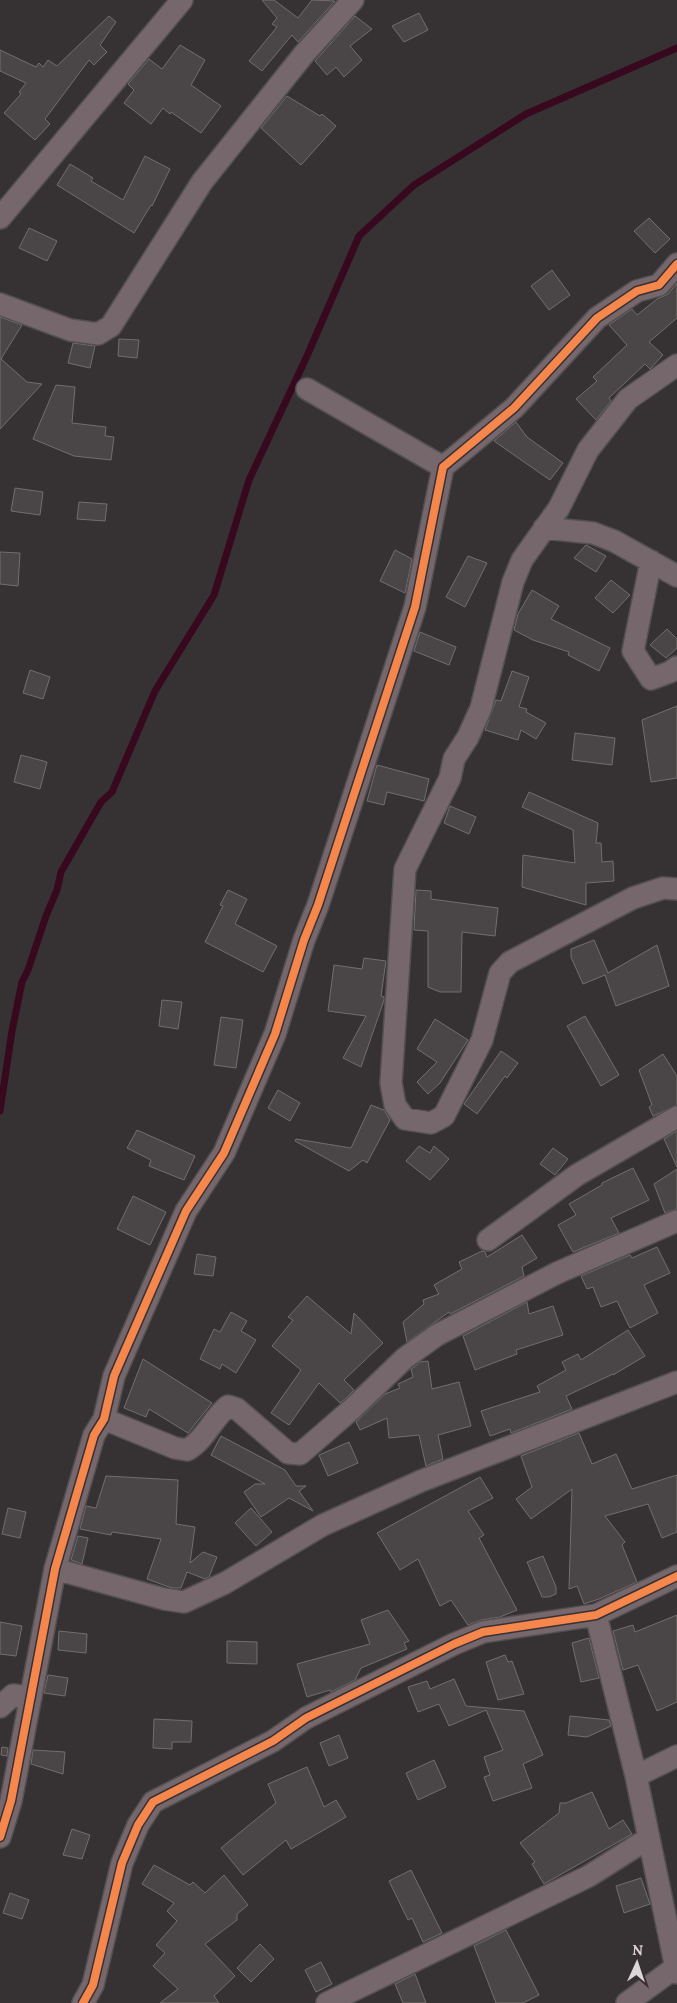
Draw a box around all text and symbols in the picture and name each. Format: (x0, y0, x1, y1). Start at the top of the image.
north arrow (612, 1938, 662, 1988)
text: N (632, 1941, 644, 1959)

